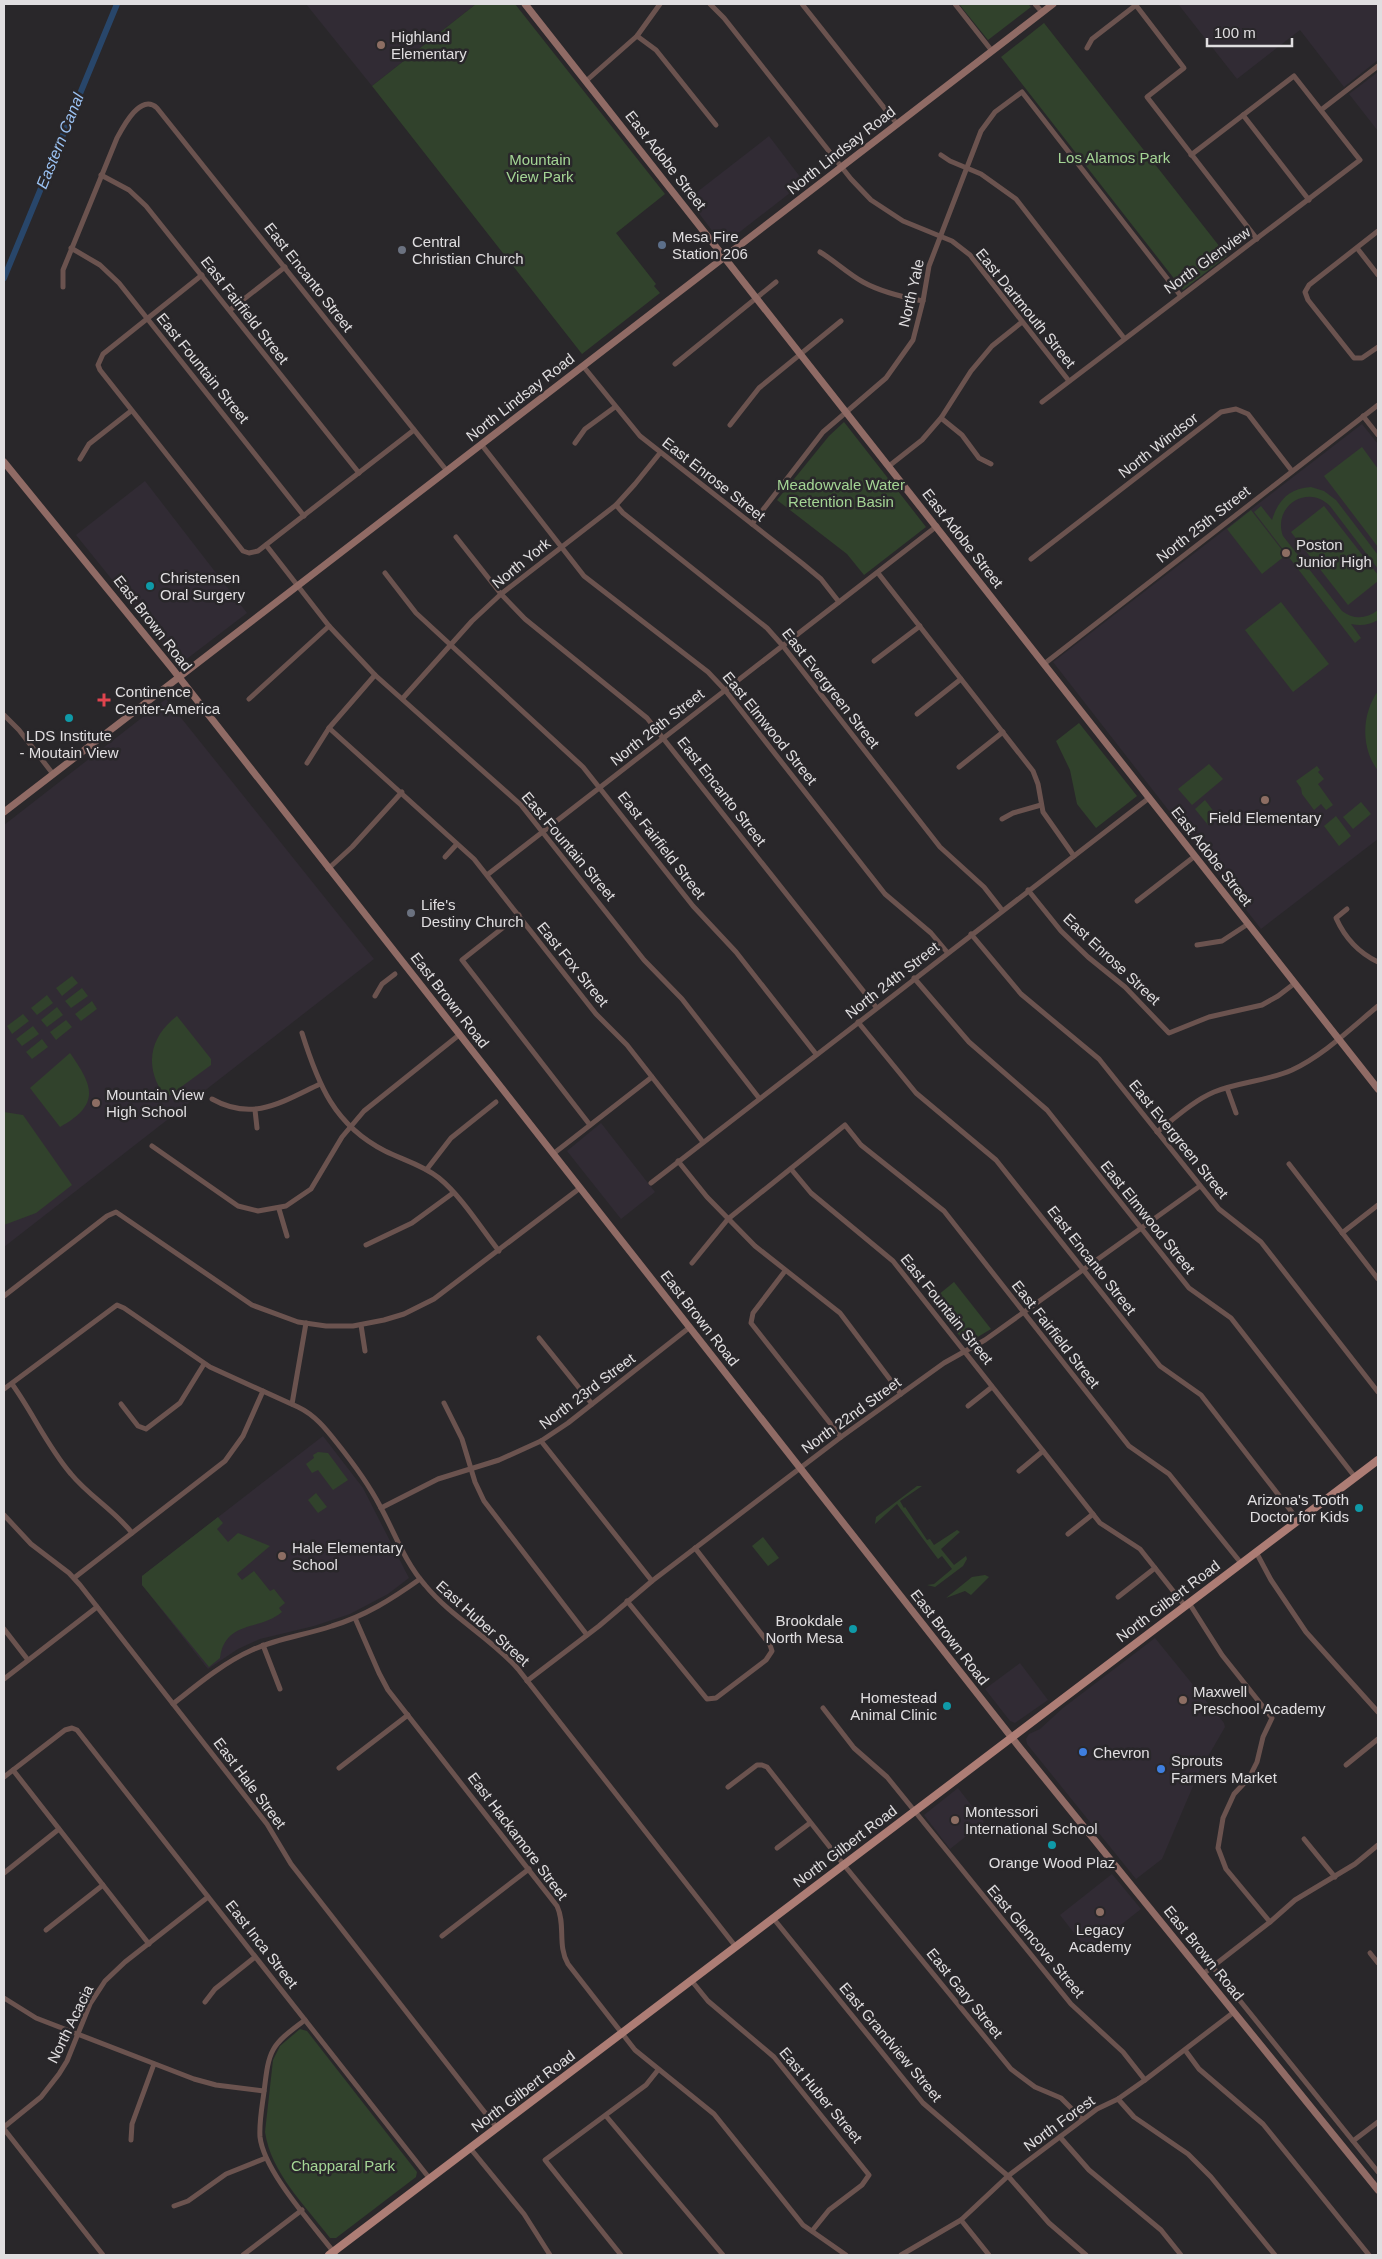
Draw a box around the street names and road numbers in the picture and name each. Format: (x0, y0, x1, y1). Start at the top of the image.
street label: North Lindsay Road (784, 102, 898, 198)
street label: East Adobe Street (622, 107, 710, 214)
street label: East Encanto Street (261, 219, 357, 335)
street label: North Glenview (1161, 223, 1254, 297)
street label: East Dartmouth Street (973, 245, 1080, 372)
street label: East Fairfield Street (198, 253, 293, 368)
street label: North Yale (895, 257, 927, 329)
street label: East Fountain Street (153, 310, 253, 427)
street label: North Lindsay Road (463, 349, 577, 445)
street label: North Windsor (1115, 409, 1201, 481)
street label: East Enrose Street (659, 434, 769, 525)
street label: North 25th Street (1153, 482, 1254, 566)
street label: East Adobe Street (919, 485, 1007, 592)
street label: North York (488, 534, 554, 592)
street label: East Brown Road (110, 572, 196, 674)
street label: East Evergreen Street (779, 625, 884, 752)
street label: East Elmwood Street (719, 668, 821, 788)
street label: North 26th Street (607, 685, 708, 769)
street label: East Encanto Street (674, 733, 770, 849)
street label: East Fountain Street (519, 788, 620, 904)
street label: East Fairfield Street (615, 788, 710, 903)
street label: East Adobe Street (1168, 803, 1256, 910)
street label: East Enrose Street (1060, 910, 1164, 1009)
street label: East Fox Street (534, 918, 613, 1010)
street label: North 24th Street (842, 938, 943, 1022)
street label: East Brown Road (407, 949, 493, 1051)
street label: East Evergreen Street (1126, 1076, 1233, 1202)
street label: East Elmwood Street (1097, 1157, 1199, 1277)
street label: East Encanto Street (1044, 1202, 1140, 1318)
street label: East Fountain Street (897, 1251, 997, 1368)
street label: East Brown Road (657, 1267, 743, 1369)
street label: East Fairfield Street (1009, 1277, 1104, 1392)
street label: North 23rd Street (536, 1349, 639, 1432)
street label: North 22nd Street (798, 1373, 905, 1457)
street label: North Gilbert Road (1113, 1557, 1223, 1645)
street label: East Huber Street (433, 1577, 534, 1670)
street label: East Brown Road (907, 1586, 993, 1688)
street label: East Hale Street (210, 1734, 290, 1832)
street label: East Hackamore Street (465, 1769, 572, 1904)
street label: North Gilbert Road (790, 1802, 900, 1890)
street label: East Glencove Street (984, 1881, 1089, 2001)
street label: East Inca Street (222, 1897, 302, 1992)
street label: East Brown Road (1161, 1902, 1247, 2004)
street label: East Gary Street (924, 1945, 1007, 2042)
street label: East Grandview Street (836, 1979, 946, 2106)
street label: North Acacia (44, 1981, 97, 2066)
street label: East Huber Street (776, 2044, 866, 2147)
street label: North Gilbert Road (468, 2047, 578, 2135)
street label: North Forest (1020, 2091, 1098, 2154)

